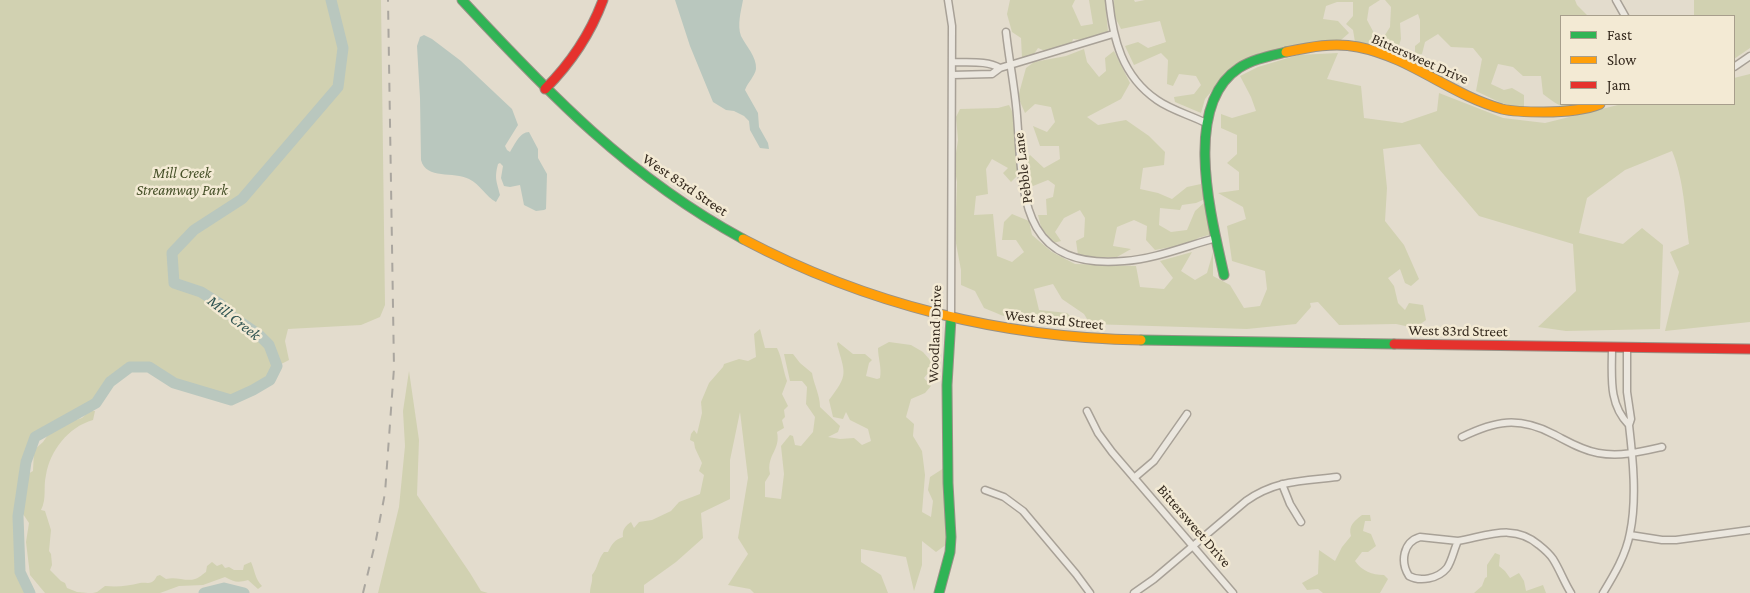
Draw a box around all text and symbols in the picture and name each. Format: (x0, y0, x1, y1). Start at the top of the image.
legend (1560, 15, 1735, 105)
text: Fast (1607, 27, 1632, 43)
street label: Bittersweet Drive (1369, 30, 1471, 88)
text: Slow (1607, 52, 1636, 68)
text: Jam (1607, 77, 1630, 93)
street label: Pebble Lane (1010, 131, 1036, 205)
street label: West 83rd Street (639, 150, 731, 220)
park label: Mill Creek Streamway Park (136, 164, 228, 199)
street label: Woodland Drive (924, 285, 946, 383)
water label: Mill Creek (204, 291, 264, 345)
street label: West 83rd Street (1004, 306, 1104, 334)
street label: West 83rd Street (1408, 321, 1508, 341)
street label: Bittersweet Drive (1153, 481, 1235, 571)

